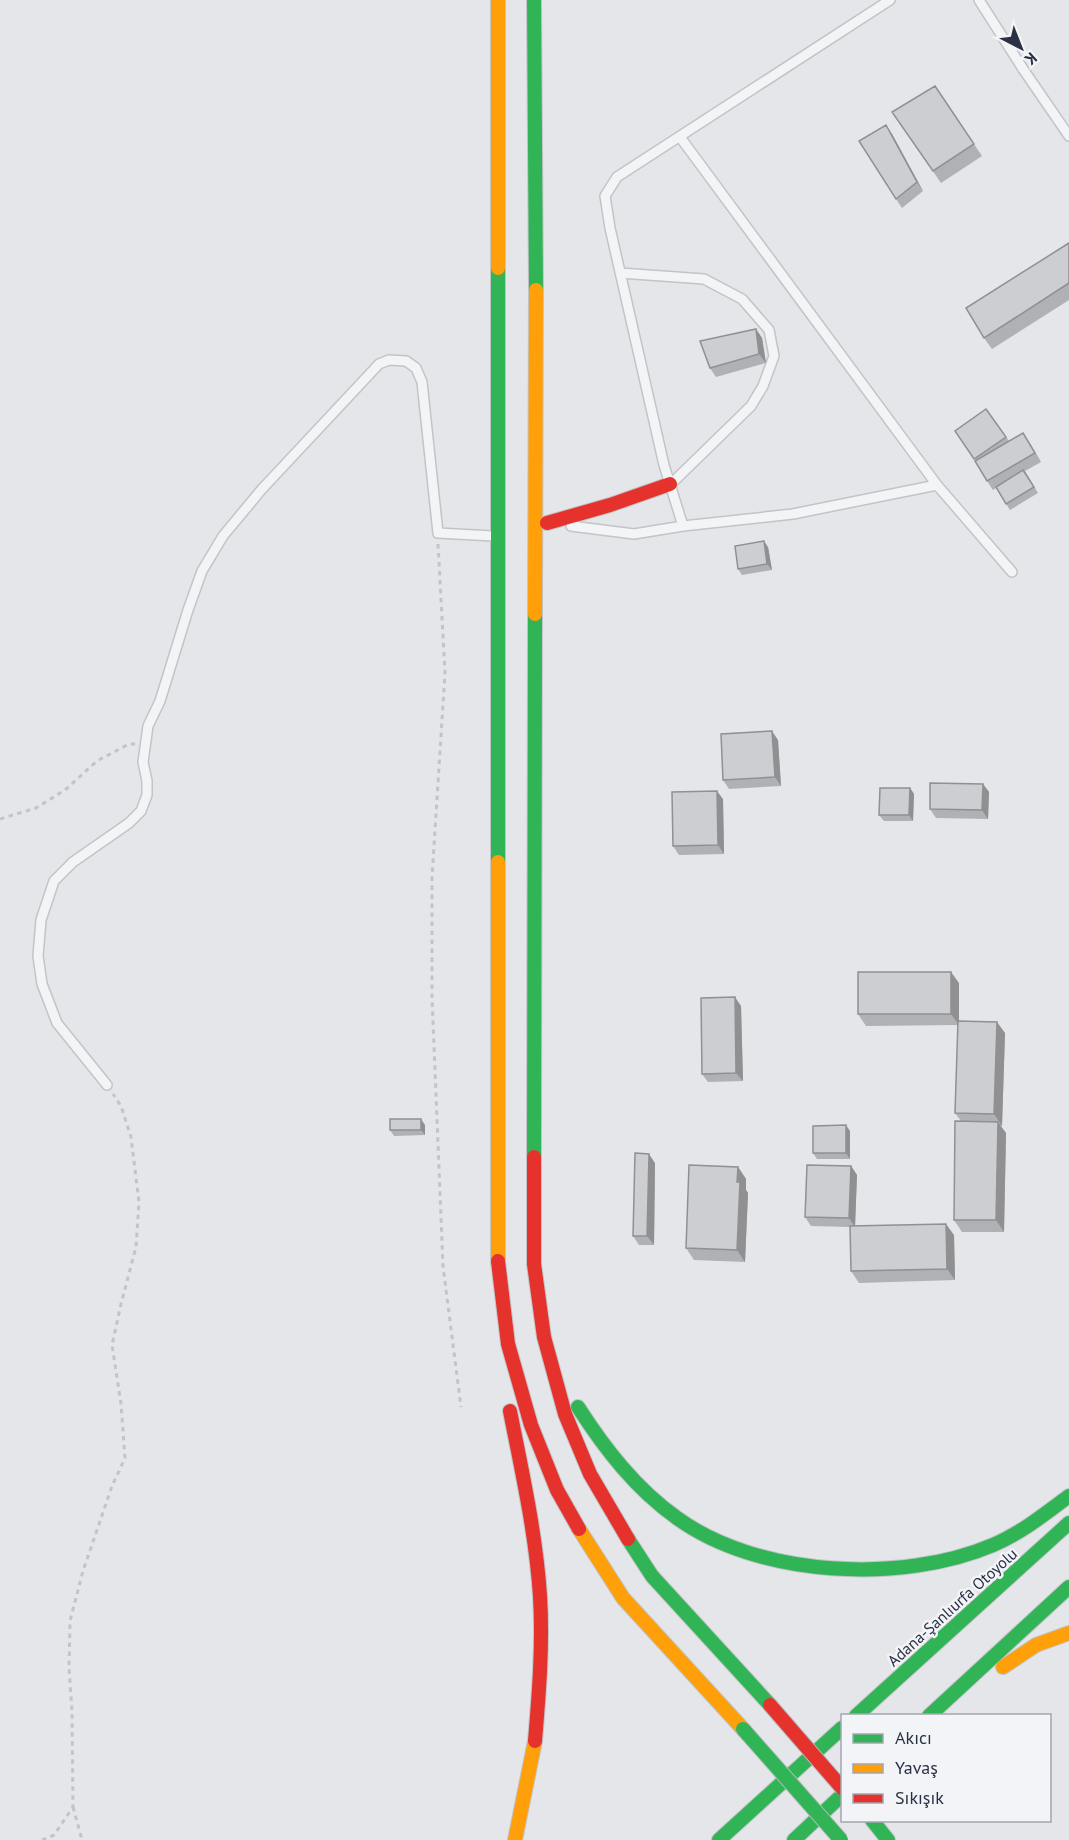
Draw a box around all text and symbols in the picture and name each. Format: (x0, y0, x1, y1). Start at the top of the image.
north arrow (991, 18, 1051, 78)
text: K (1021, 48, 1041, 70)
street label: Adana-Şanlıurfa Otoyolu (883, 1543, 1021, 1671)
legend (841, 1714, 1051, 1822)
text: Akıcı (895, 1726, 932, 1749)
text: Yavaş (895, 1756, 938, 1779)
text: Sıkışık (895, 1786, 944, 1809)

